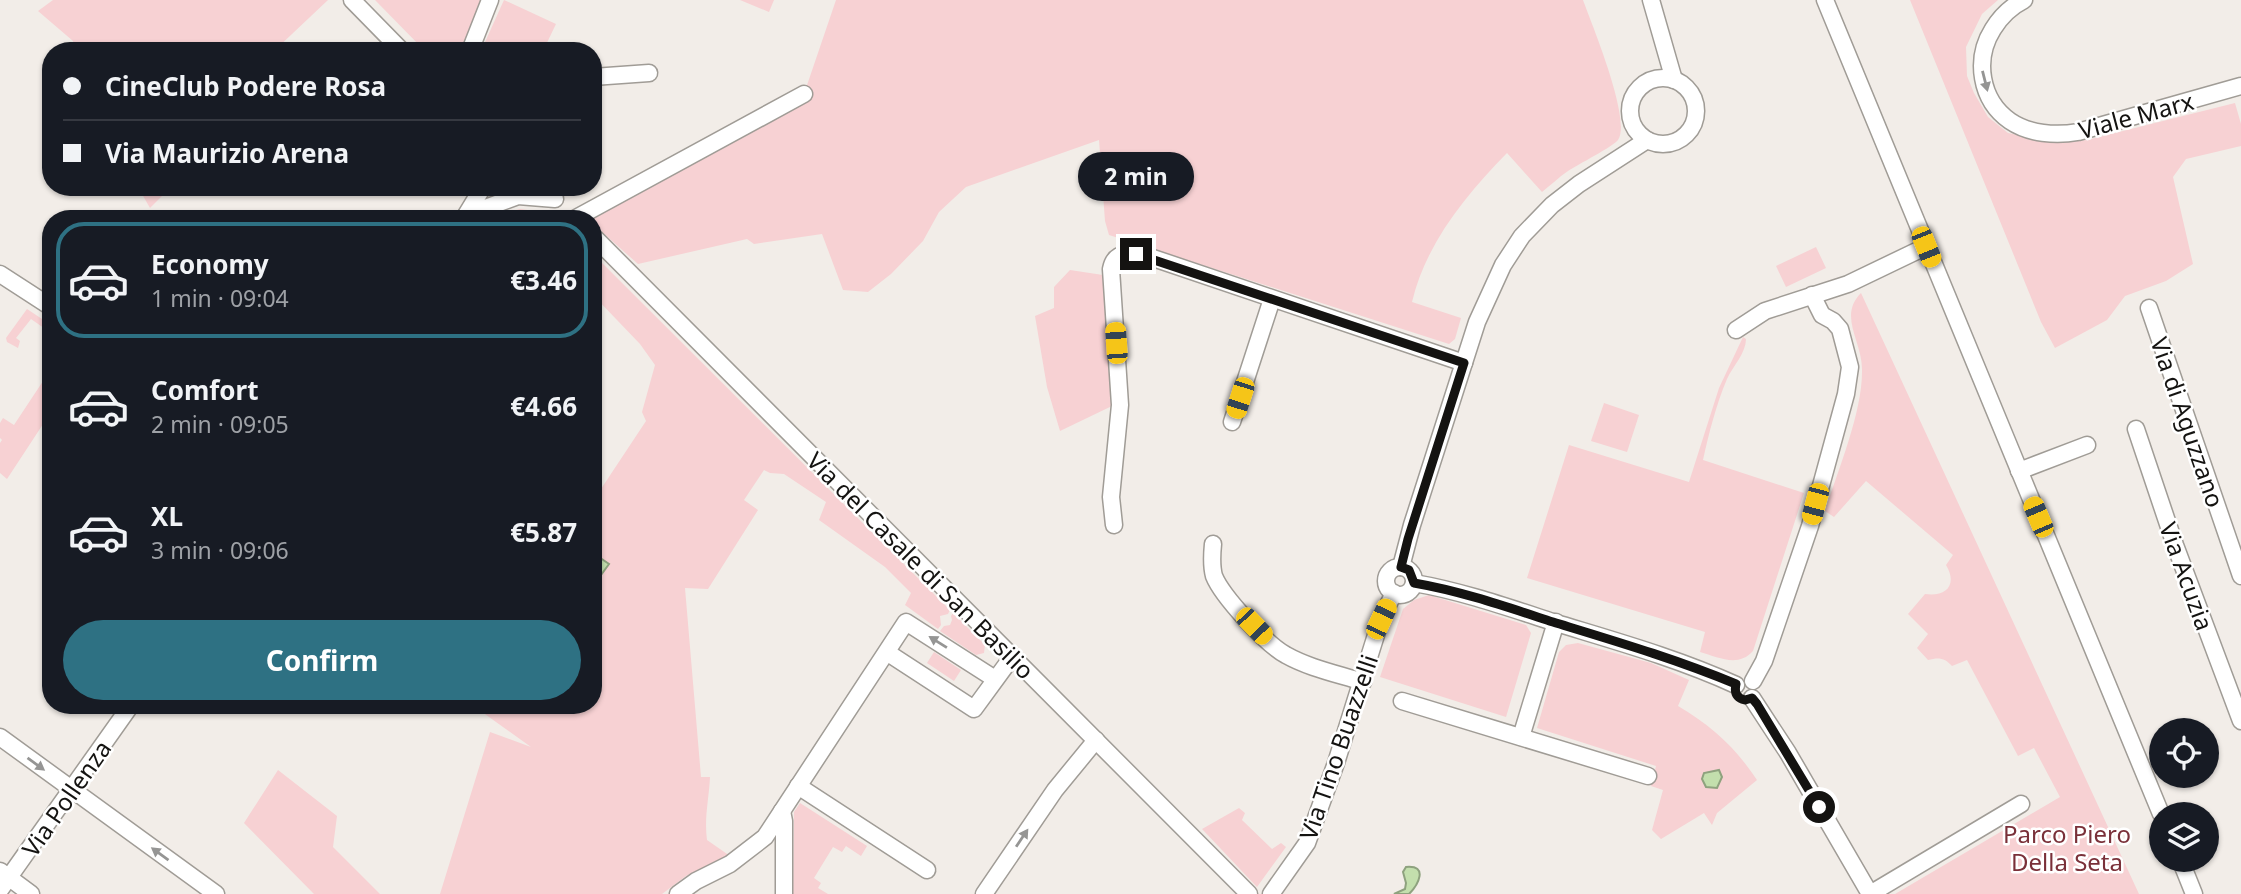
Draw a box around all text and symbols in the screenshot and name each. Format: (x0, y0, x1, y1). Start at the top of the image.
text: CineClub Podere Rosa (105, 68, 386, 104)
one-way arrow (1980, 70, 1991, 92)
street label: Viale Marx (2075, 84, 2197, 146)
text: Via Maurizio Arena (105, 135, 349, 171)
callout: 2 min (1078, 152, 1194, 202)
text: 2 min (1104, 160, 1168, 192)
car (1909, 224, 1944, 270)
route end (1120, 238, 1152, 270)
text: Economy (151, 246, 269, 282)
icon: car (67, 249, 130, 312)
text: €3.46 (510, 262, 577, 298)
text: 1 min · 09:04 (151, 282, 289, 314)
car (1105, 321, 1128, 365)
street label: Via di Aguzzano (2143, 333, 2233, 511)
text: Comfort (151, 372, 259, 408)
icon: car (67, 375, 130, 438)
car (1224, 375, 1257, 421)
text: €4.66 (510, 388, 577, 424)
text: 2 min · 09:05 (151, 408, 289, 440)
street label: Via del Casale di San Basilio (800, 444, 1042, 686)
car (1800, 481, 1831, 527)
car (2021, 494, 2056, 540)
text: XL (151, 498, 183, 534)
icon: car (67, 501, 130, 564)
text: €5.87 (510, 514, 577, 550)
street label: Via Acuzia (2152, 517, 2222, 635)
text: 3 min · 09:06 (151, 534, 289, 566)
car (1363, 596, 1400, 642)
car (1232, 604, 1277, 648)
button: Confirm (63, 620, 581, 700)
one-way arrow (928, 636, 947, 649)
street label: Via Tino Buazzelli (1291, 650, 1385, 844)
map controls (2149, 718, 2219, 872)
button: locate (2149, 718, 2219, 788)
street label: Via Pollenza (14, 733, 118, 863)
one-way arrow (27, 757, 45, 771)
route start (1803, 791, 1835, 823)
button: layers (2149, 802, 2219, 872)
park label: Parco Piero Della Seta (2003, 817, 2131, 878)
one-way arrow (1015, 829, 1029, 847)
one-way arrow (151, 847, 170, 861)

